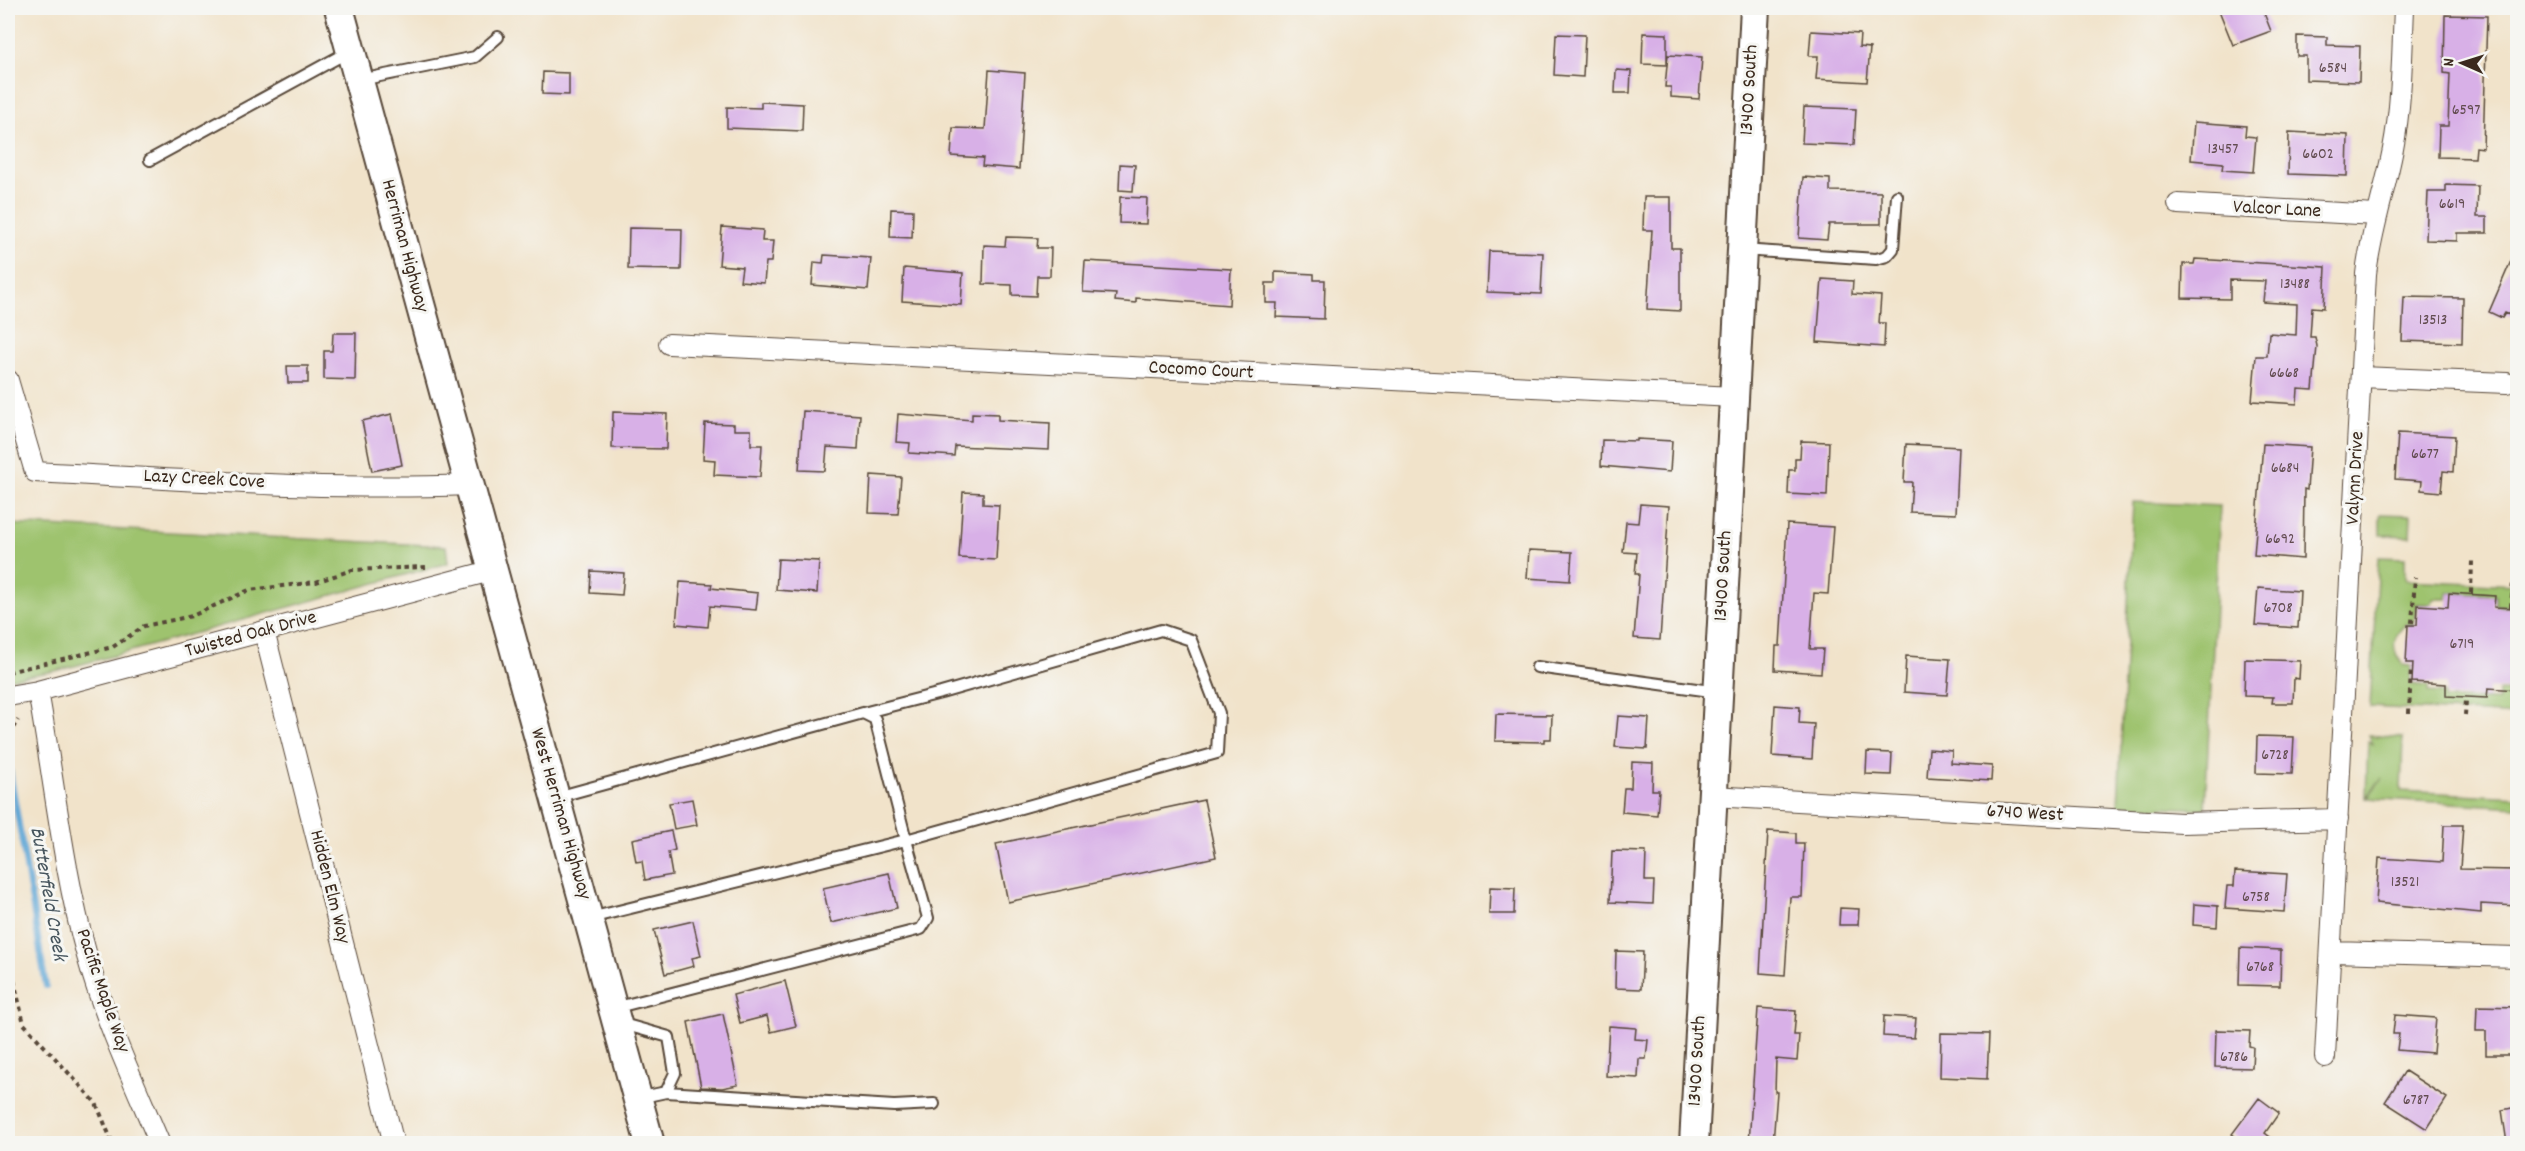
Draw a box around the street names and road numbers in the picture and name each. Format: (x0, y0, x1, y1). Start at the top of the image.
street label: 13400 South (1734, 44, 1766, 136)
street label: Herriman Highway (373, 176, 435, 316)
street label: Valcor Lane (2232, 194, 2322, 226)
street label: Cocomo Court (1148, 354, 1254, 388)
street label: Valynn Drive (2340, 430, 2372, 525)
street label: Lazy Creek Cove (143, 463, 266, 497)
street label: 13400 South (1708, 530, 1740, 622)
street label: Twisted Oak Drive (182, 604, 320, 666)
street label: West Herriman Highway (522, 725, 598, 904)
street label: 6740 West (1986, 798, 2064, 830)
street label: Hidden Elm Way (301, 827, 357, 948)
street label: Pacific Maple Way (68, 925, 137, 1058)
street label: 13400 South (1682, 1015, 1714, 1107)

